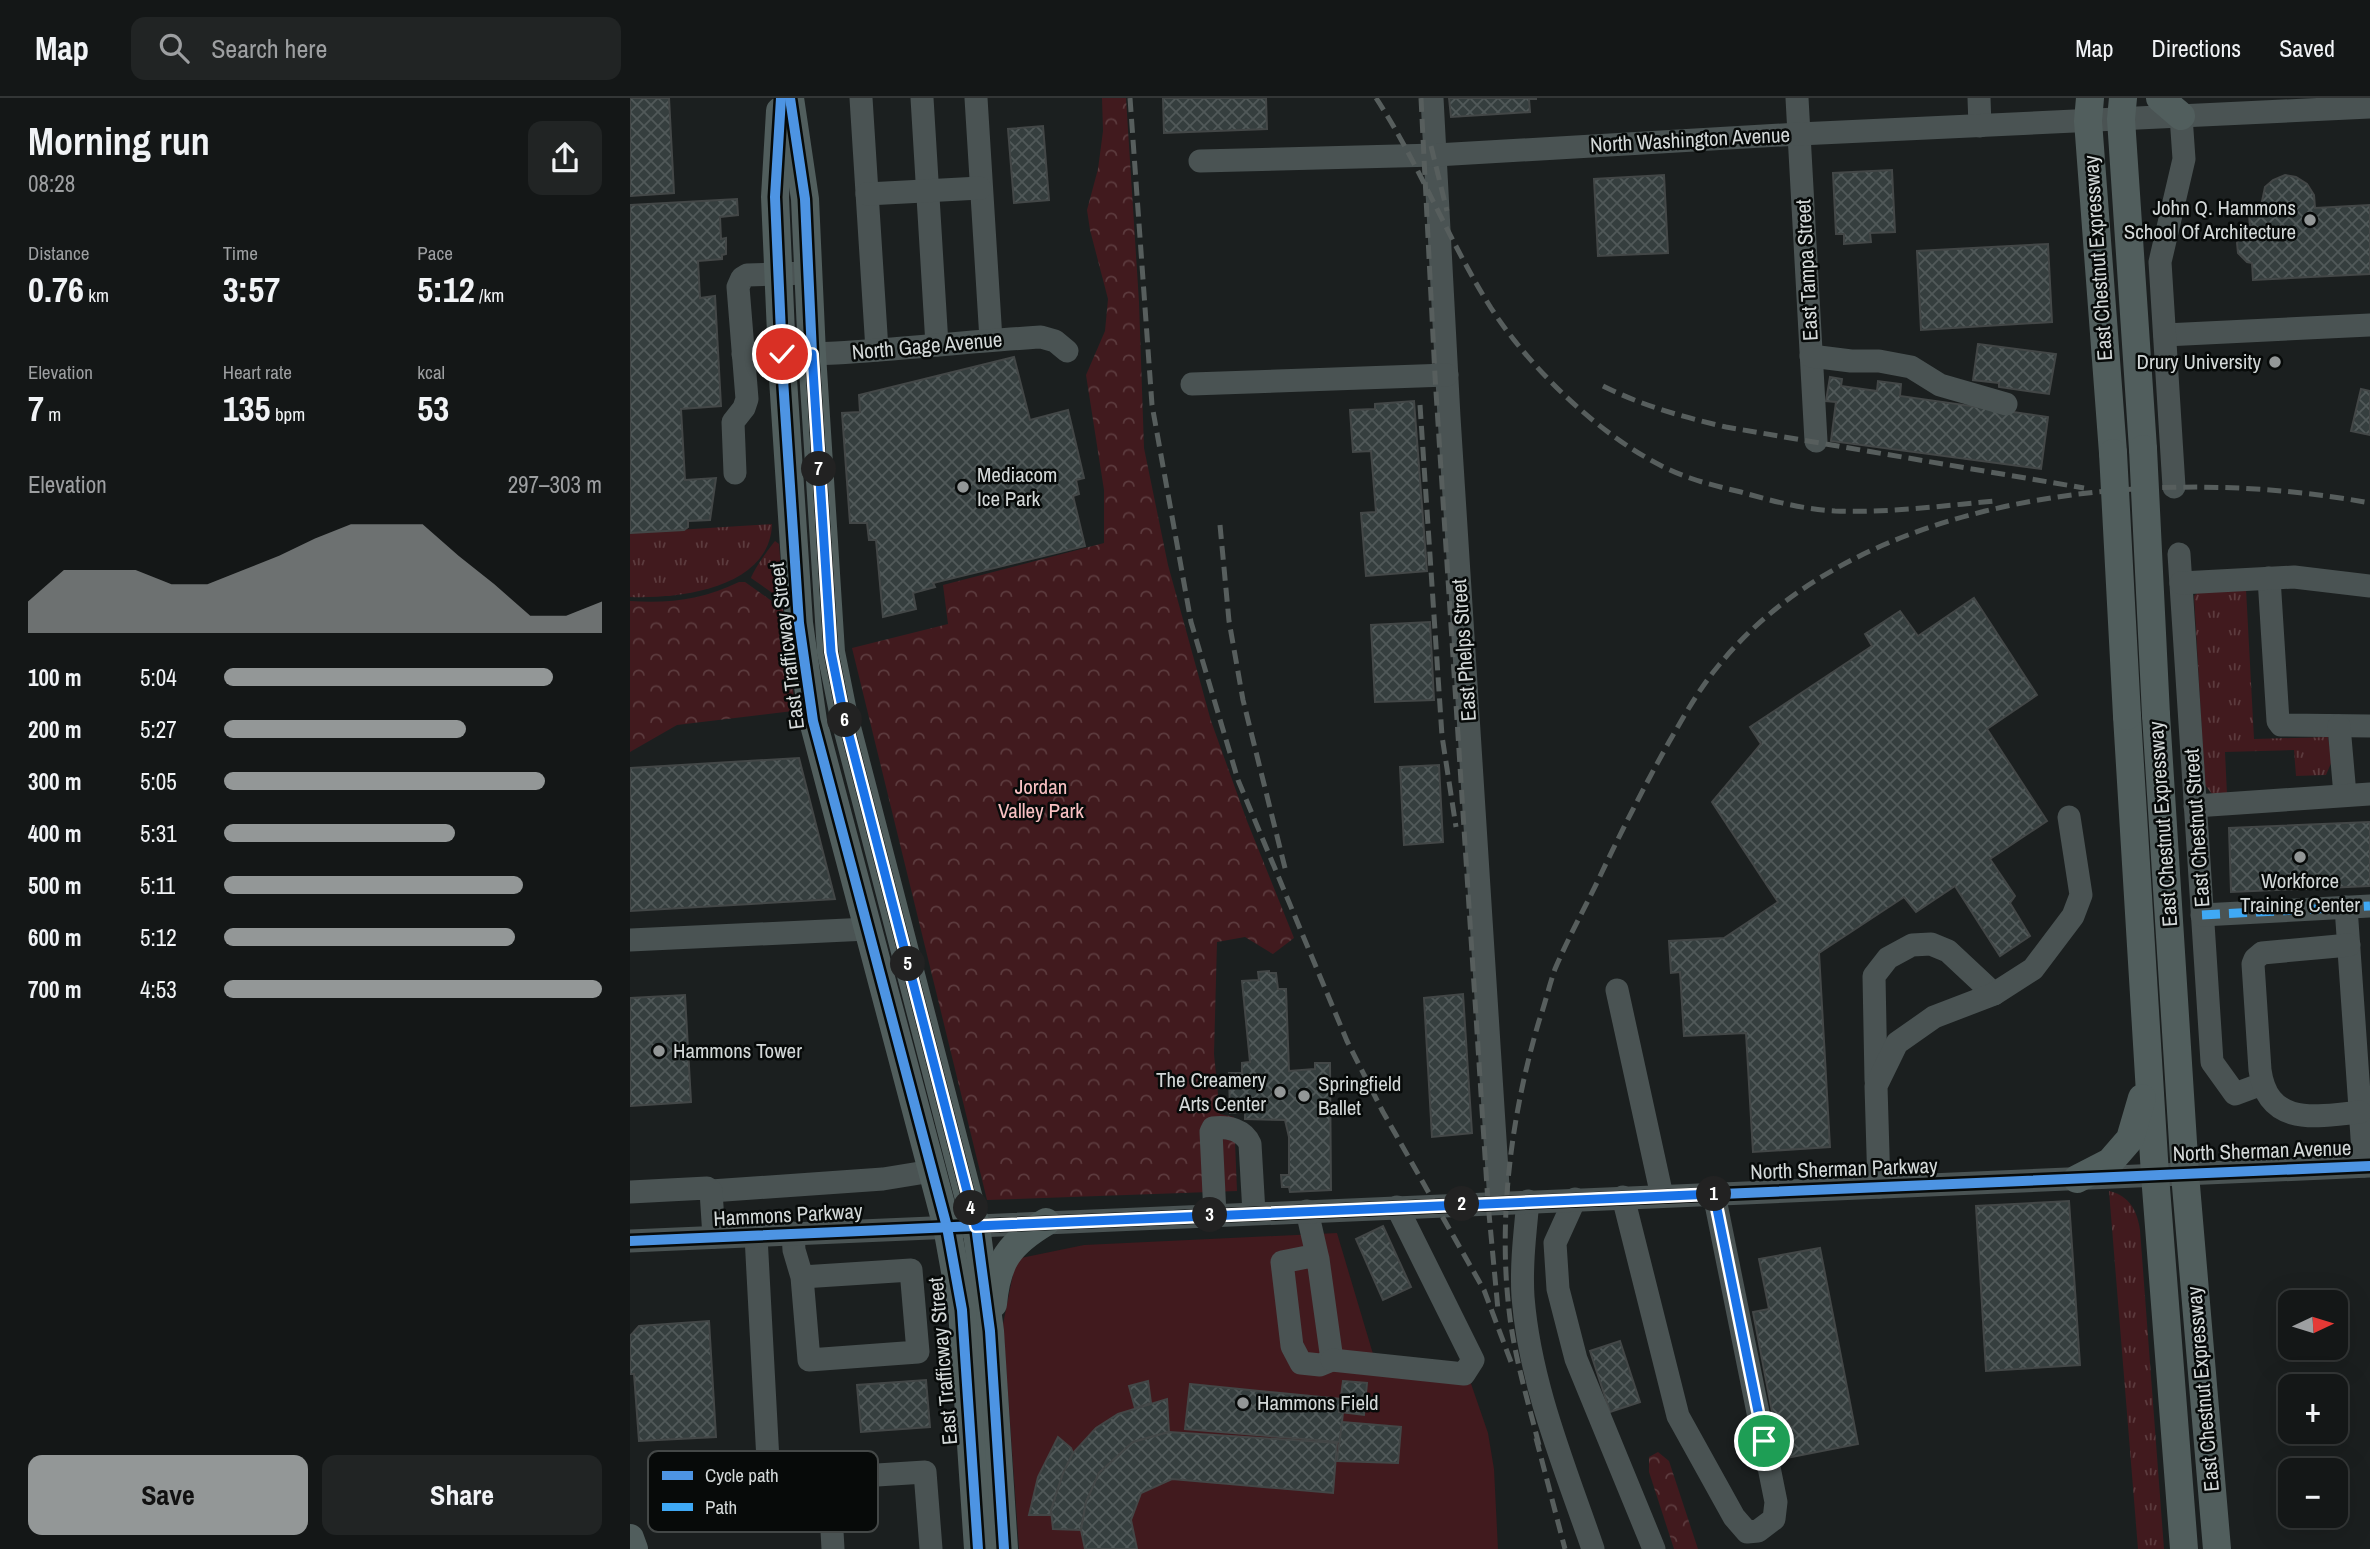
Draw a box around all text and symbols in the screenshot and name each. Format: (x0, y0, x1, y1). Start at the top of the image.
search box (131, 17, 621, 80)
text: Map (35, 26, 89, 70)
icon: search (155, 29, 193, 67)
text: Search here (211, 31, 327, 66)
text: Map (2075, 32, 2113, 64)
text: Directions (2151, 32, 2241, 64)
text: Saved (2279, 32, 2335, 64)
text: Morning run (28, 116, 210, 167)
street label: North Washington Avenue (1589, 120, 1791, 159)
button: share (528, 121, 602, 195)
street label: East Chestnut Expressway (2076, 154, 2119, 362)
text: 08:28 (28, 168, 75, 199)
place label: John Q. Hammons School Of Architecture (2124, 193, 2296, 246)
street label: East Tampa Street (1788, 198, 1825, 342)
marker: John Q. Hammons School Of Architecture (2302, 212, 2318, 228)
text: Distance (28, 240, 89, 266)
text: Time (223, 240, 258, 266)
text: Pace (417, 240, 453, 266)
text: 0.76 (28, 266, 84, 313)
text: 3:57 (223, 266, 280, 313)
text: 5:12 (417, 266, 475, 313)
text: km (84, 282, 109, 308)
text: /km (475, 282, 504, 308)
pin (752, 324, 812, 384)
street label: North Gage Avenue (850, 324, 1003, 367)
icon: check (763, 335, 801, 373)
place label: Drury University (2137, 347, 2261, 376)
marker: Drury University (2267, 354, 2283, 370)
text: Elevation (28, 359, 93, 385)
text: Heart rate (223, 359, 292, 385)
text: kcal (417, 359, 445, 385)
text: 7 (28, 385, 44, 432)
text: 135 (223, 385, 271, 432)
text: 53 (417, 385, 449, 432)
text: m (44, 401, 61, 427)
text: bpm (271, 401, 305, 427)
pin: 7 (802, 452, 836, 486)
text: 7 (814, 455, 823, 481)
place label: Mediacom Ice Park (977, 460, 1057, 513)
text: Elevation (28, 469, 107, 500)
text: 297–303 m (508, 469, 602, 500)
marker: Mediacom Ice Park (955, 479, 971, 495)
street label: East Trafficway Street (762, 561, 811, 731)
street label: East Phelps Street (1444, 578, 1483, 722)
text: 100 m (28, 662, 81, 693)
text: 5:04 (140, 662, 177, 693)
pin: 6 (828, 702, 862, 738)
text: 6 (840, 706, 849, 732)
text: 200 m (28, 714, 81, 745)
text: 5:27 (140, 714, 177, 745)
street label: East Chestnut Expressway (2141, 720, 2184, 928)
street label: East Chestnut Street (2176, 748, 2217, 908)
text: 300 m (28, 766, 81, 797)
text: 5:05 (140, 766, 177, 797)
park label: Jordan Valley Park (998, 772, 1084, 825)
text: 400 m (28, 818, 81, 849)
text: 5:31 (140, 818, 177, 849)
marker: Workforce Training Center (2292, 849, 2308, 865)
place label: Workforce Training Center (2240, 866, 2360, 919)
text: 500 m (28, 870, 81, 901)
text: 5:11 (140, 870, 175, 901)
text: 600 m (28, 922, 81, 953)
text: 5:12 (140, 922, 177, 953)
pin: 5 (890, 946, 926, 982)
text: 5 (903, 950, 912, 976)
text: 700 m (28, 974, 81, 1005)
text: 4:53 (140, 974, 177, 1005)
place label: Hammons Tower (673, 1036, 802, 1065)
marker: Hammons Tower (651, 1043, 667, 1059)
place label: The Creamery Arts Center (1156, 1065, 1266, 1118)
place label: Springfield Ballet (1318, 1069, 1401, 1122)
marker: The Creamery Arts Center (1272, 1084, 1288, 1100)
marker: Springfield Ballet (1296, 1088, 1312, 1104)
street label: North Sherman Avenue (2172, 1133, 2352, 1168)
street label: North Sherman Parkway (1750, 1151, 1939, 1186)
pin: 1 (1696, 1176, 1732, 1212)
text: 1 (1709, 1180, 1718, 1206)
pin: 2 (1444, 1186, 1480, 1222)
pin: 4 (954, 1190, 988, 1226)
text: 2 (1457, 1190, 1466, 1216)
text: 4 (966, 1194, 975, 1220)
street label: Hammons Parkway (713, 1196, 864, 1233)
pin: 3 (1192, 1198, 1228, 1232)
text: 3 (1205, 1201, 1214, 1227)
street label: East Trafficway Street (921, 1276, 964, 1446)
street label: East Chestnut Expressway (2179, 1285, 2226, 1493)
north arrow (2278, 1290, 2348, 1360)
map controls (2278, 1290, 2348, 1528)
button: + (2278, 1374, 2348, 1444)
place label: Hammons Field (1257, 1388, 1379, 1417)
marker: Hammons Field (1235, 1395, 1251, 1411)
pin (1734, 1411, 1794, 1471)
icon: arrive (1745, 1422, 1783, 1460)
legend (648, 1451, 878, 1532)
button: Save (28, 1455, 308, 1535)
button: Share (322, 1455, 602, 1535)
button: − (2278, 1458, 2348, 1528)
text: Cycle path (705, 1462, 779, 1488)
text: Path (705, 1494, 737, 1520)

